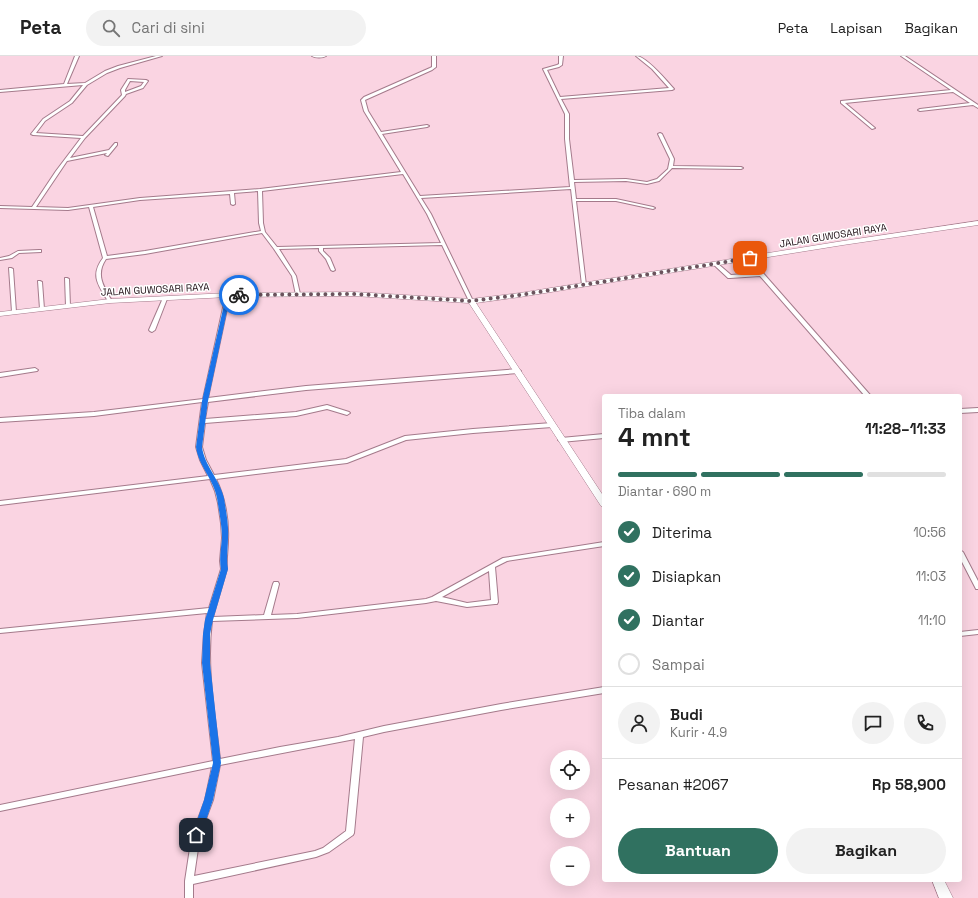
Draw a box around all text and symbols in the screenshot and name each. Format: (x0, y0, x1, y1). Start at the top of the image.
search box (86, 10, 366, 46)
text: Peta (20, 15, 62, 40)
icon: search (100, 17, 122, 39)
text: Cari di sini (132, 18, 205, 37)
text: Peta (778, 19, 808, 37)
text: Lapisan (830, 19, 882, 37)
text: Bagikan (904, 19, 958, 37)
street label: JALAN GUWOSARI RAYA (778, 220, 888, 250)
pin (733, 241, 767, 275)
icon: bag (739, 247, 761, 269)
courier (219, 275, 259, 315)
street label: JALAN GUWOSARI RAYA (100, 280, 210, 299)
icon: bike (228, 284, 250, 306)
text: Tiba dalam (618, 405, 686, 422)
text: 11:28–11:33 (865, 419, 946, 438)
text: 4 mnt (618, 420, 691, 454)
text: Diantar · 690 m (618, 483, 711, 500)
icon: check (618, 521, 640, 543)
text: Diterima (652, 523, 712, 542)
text: 10:56 (913, 524, 946, 541)
icon: check (618, 565, 640, 587)
text: Disiapkan (652, 567, 721, 586)
text: 11:03 (916, 568, 946, 585)
icon: check (618, 609, 640, 631)
text: Diantar (652, 611, 704, 630)
text: 11:10 (918, 612, 946, 629)
text: Sampai (652, 655, 705, 674)
button: person (618, 702, 660, 744)
button: chat (852, 702, 894, 744)
button: phone (904, 702, 946, 744)
text: Budi (670, 705, 703, 724)
text: Kurir · 4.9 (670, 724, 727, 741)
map controls (550, 750, 590, 886)
button: locate (550, 750, 590, 790)
text: Pesanan #2067 (618, 775, 729, 794)
text: Rp 58,900 (872, 775, 946, 794)
button: + (550, 798, 590, 838)
pin (179, 818, 213, 852)
icon: home (185, 824, 207, 846)
button: Bantuan (618, 828, 778, 874)
button: Bagikan (786, 828, 946, 874)
button: − (550, 846, 590, 886)

